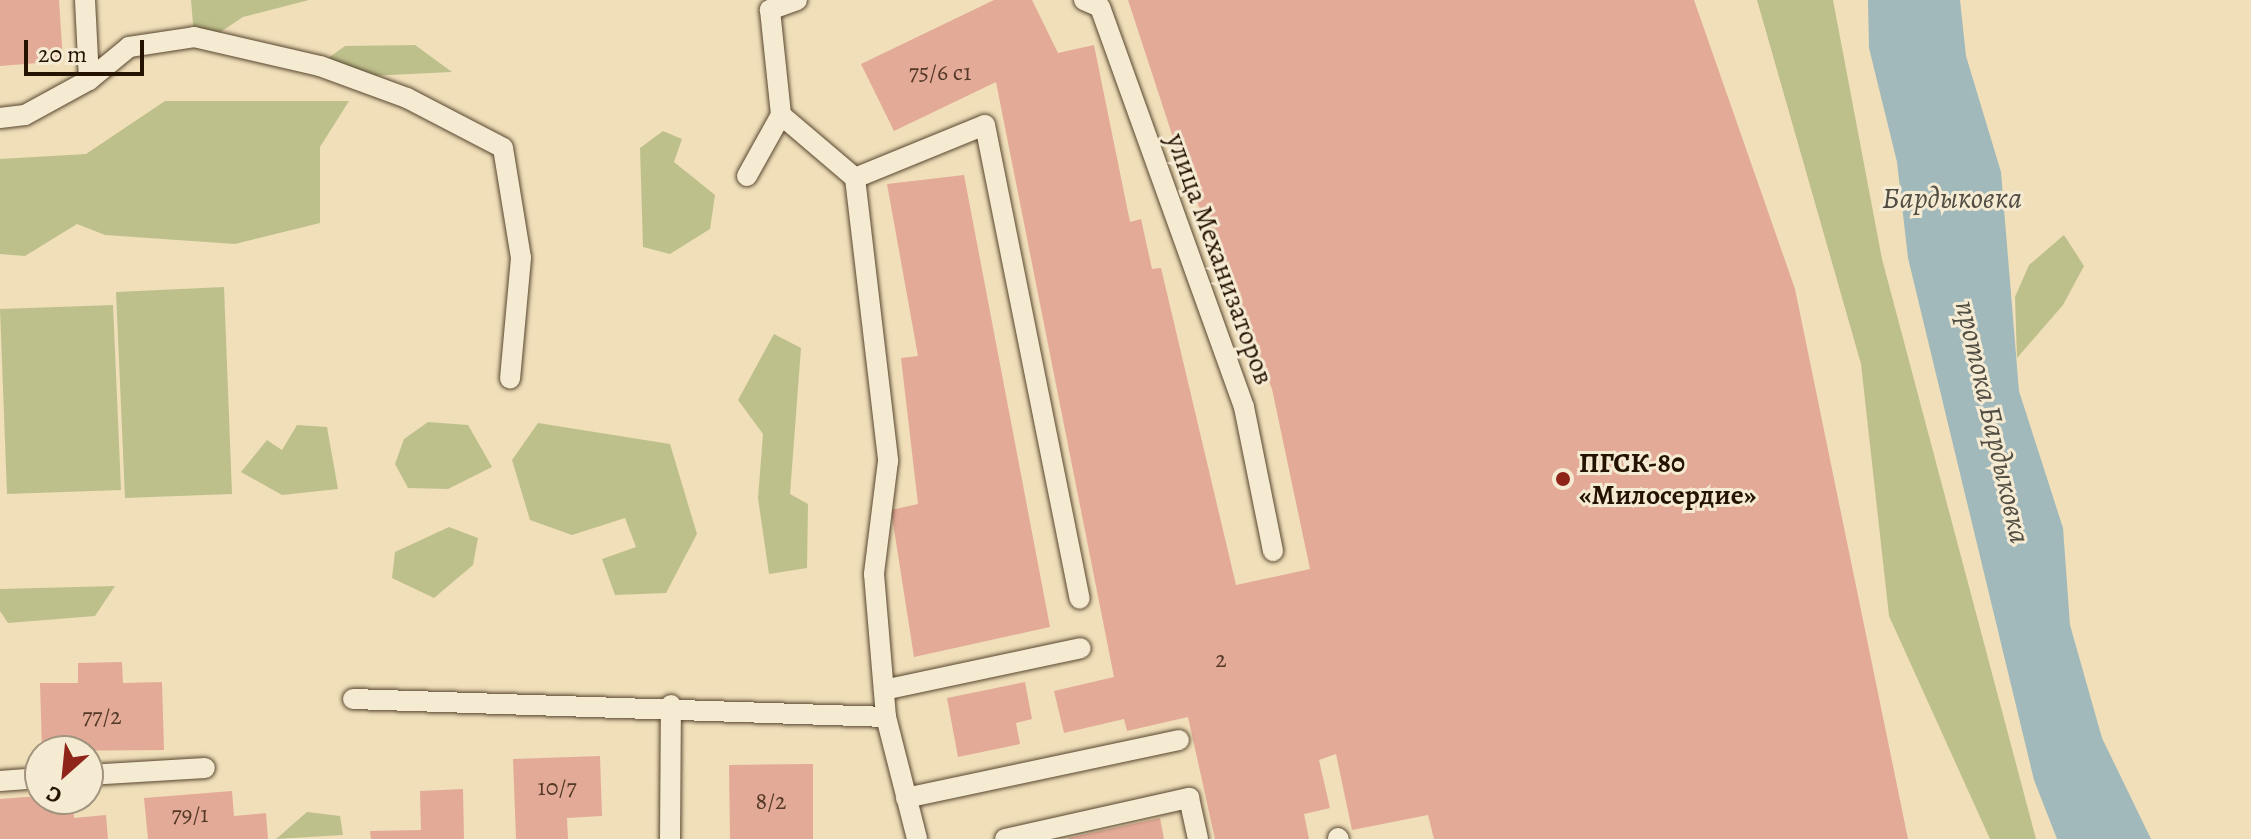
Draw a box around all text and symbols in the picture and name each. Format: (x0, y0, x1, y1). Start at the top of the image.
scale bar (28, 24, 148, 74)
text: 20 m (38, 38, 87, 70)
house number: 75/6 с1 (909, 59, 971, 87)
street label: улица Механизаторов (1159, 129, 1281, 389)
water label: Бардыковка (1882, 180, 2022, 216)
water label: протока Бардыковка (1948, 297, 2038, 547)
place label: ПГСК-80 «Милосердие» (1579, 446, 1756, 512)
marker: ПГСК-80 «Милосердие» (1554, 470, 1572, 488)
house number: 2 (1215, 646, 1227, 674)
house number: 77/2 (82, 703, 122, 731)
north arrow (24, 735, 104, 815)
house number: 10/7 (538, 774, 576, 802)
text: С (41, 778, 67, 811)
house number: 8/2 (756, 788, 786, 816)
house number: 79/1 (171, 801, 209, 829)

